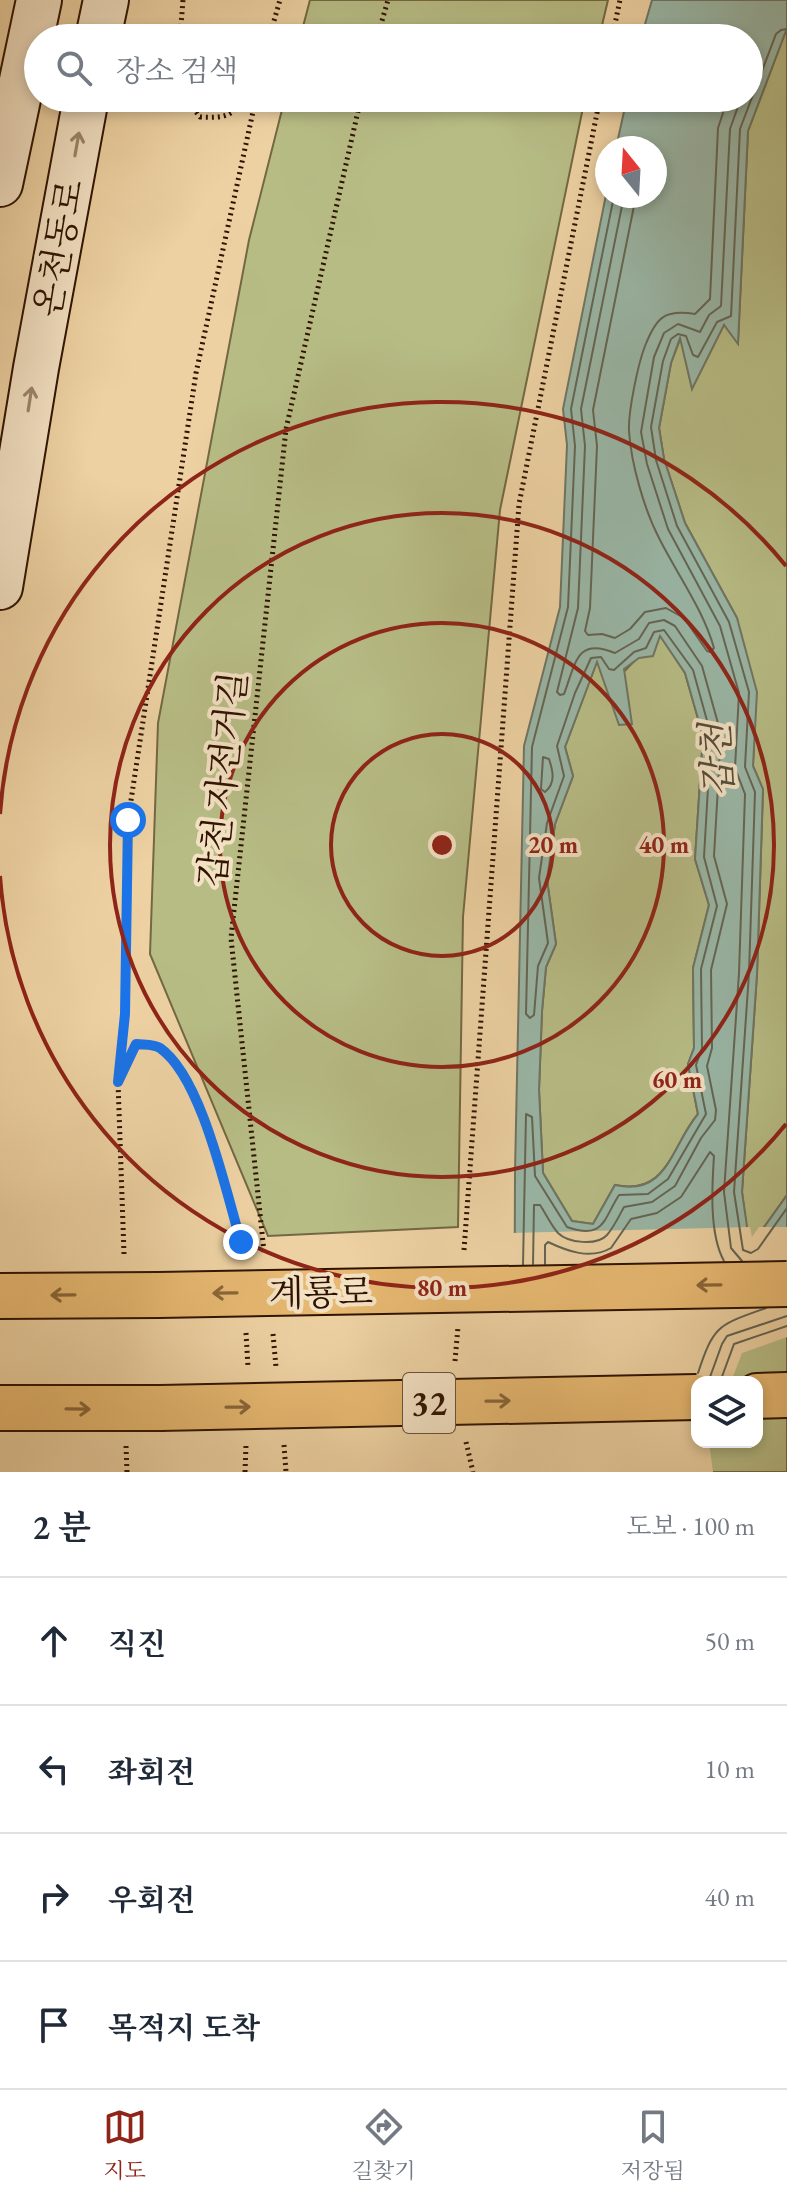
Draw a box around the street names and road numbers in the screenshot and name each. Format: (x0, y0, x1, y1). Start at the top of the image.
street label: 온천동로 (23, 175, 94, 321)
street label: 갑천 자전거길 (188, 669, 257, 889)
street label: 계룡로 (268, 1268, 374, 1317)
road number: 32 (403, 1373, 455, 1433)

